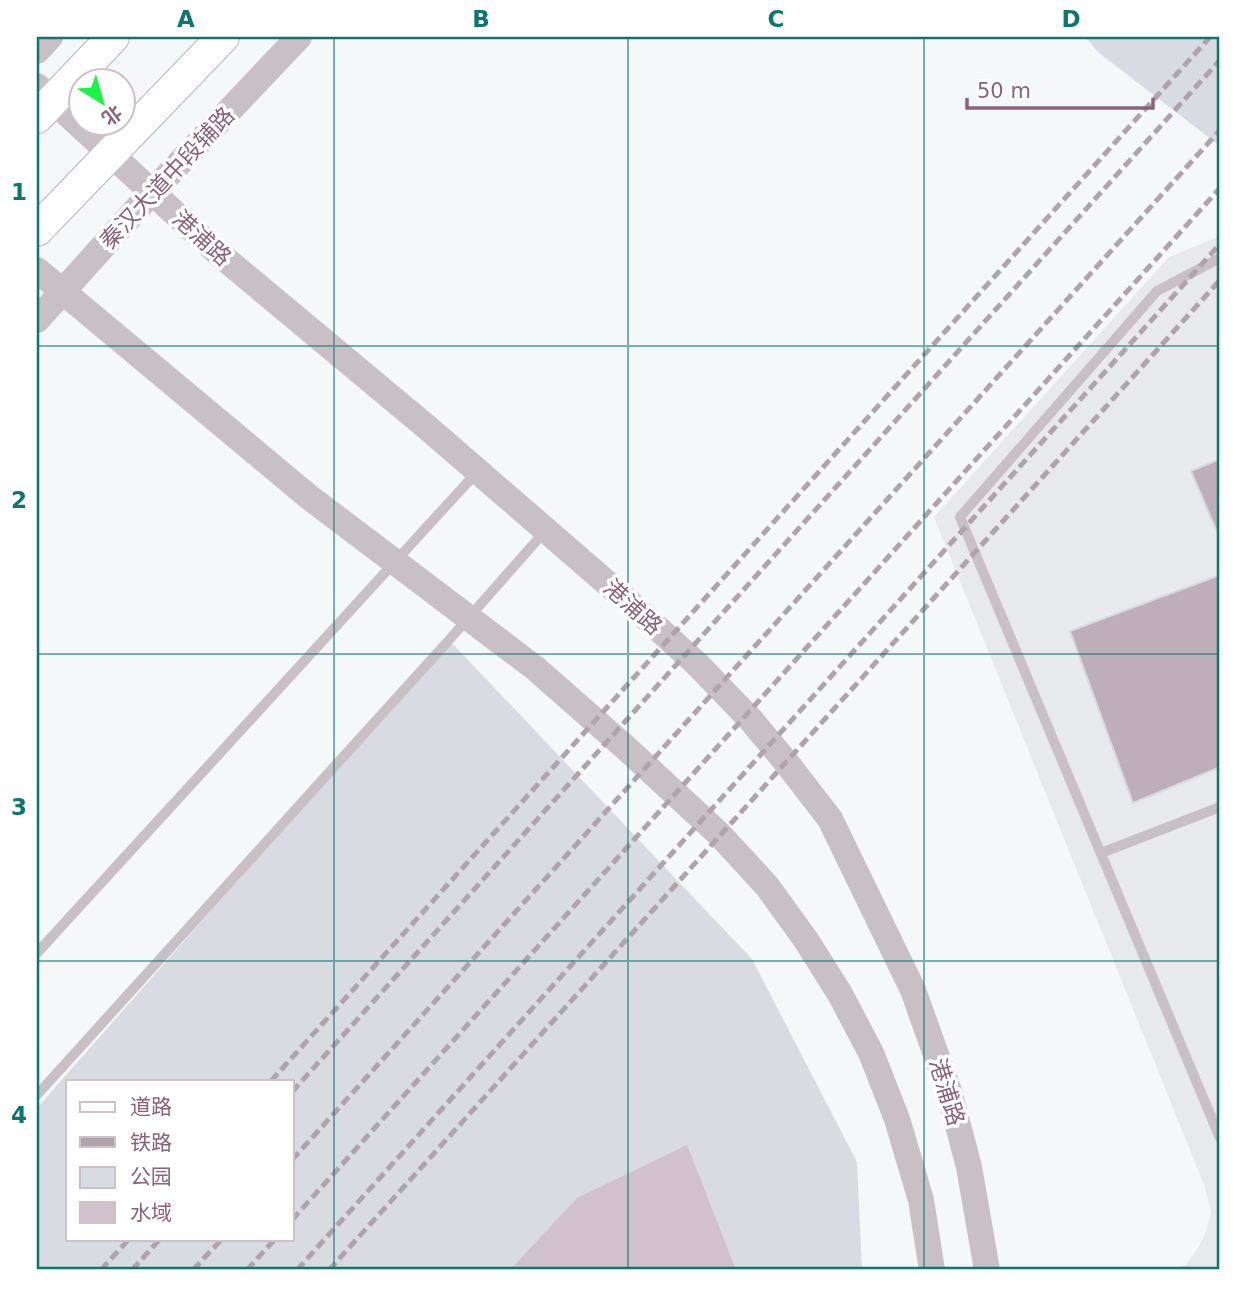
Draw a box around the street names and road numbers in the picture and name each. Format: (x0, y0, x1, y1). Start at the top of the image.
street label: 秦汉大道中段辅路 (95, 102, 239, 254)
street label: 港浦路 (168, 205, 236, 271)
street label: 港浦路 (599, 574, 667, 640)
street label: 港浦路 (924, 1055, 970, 1129)

